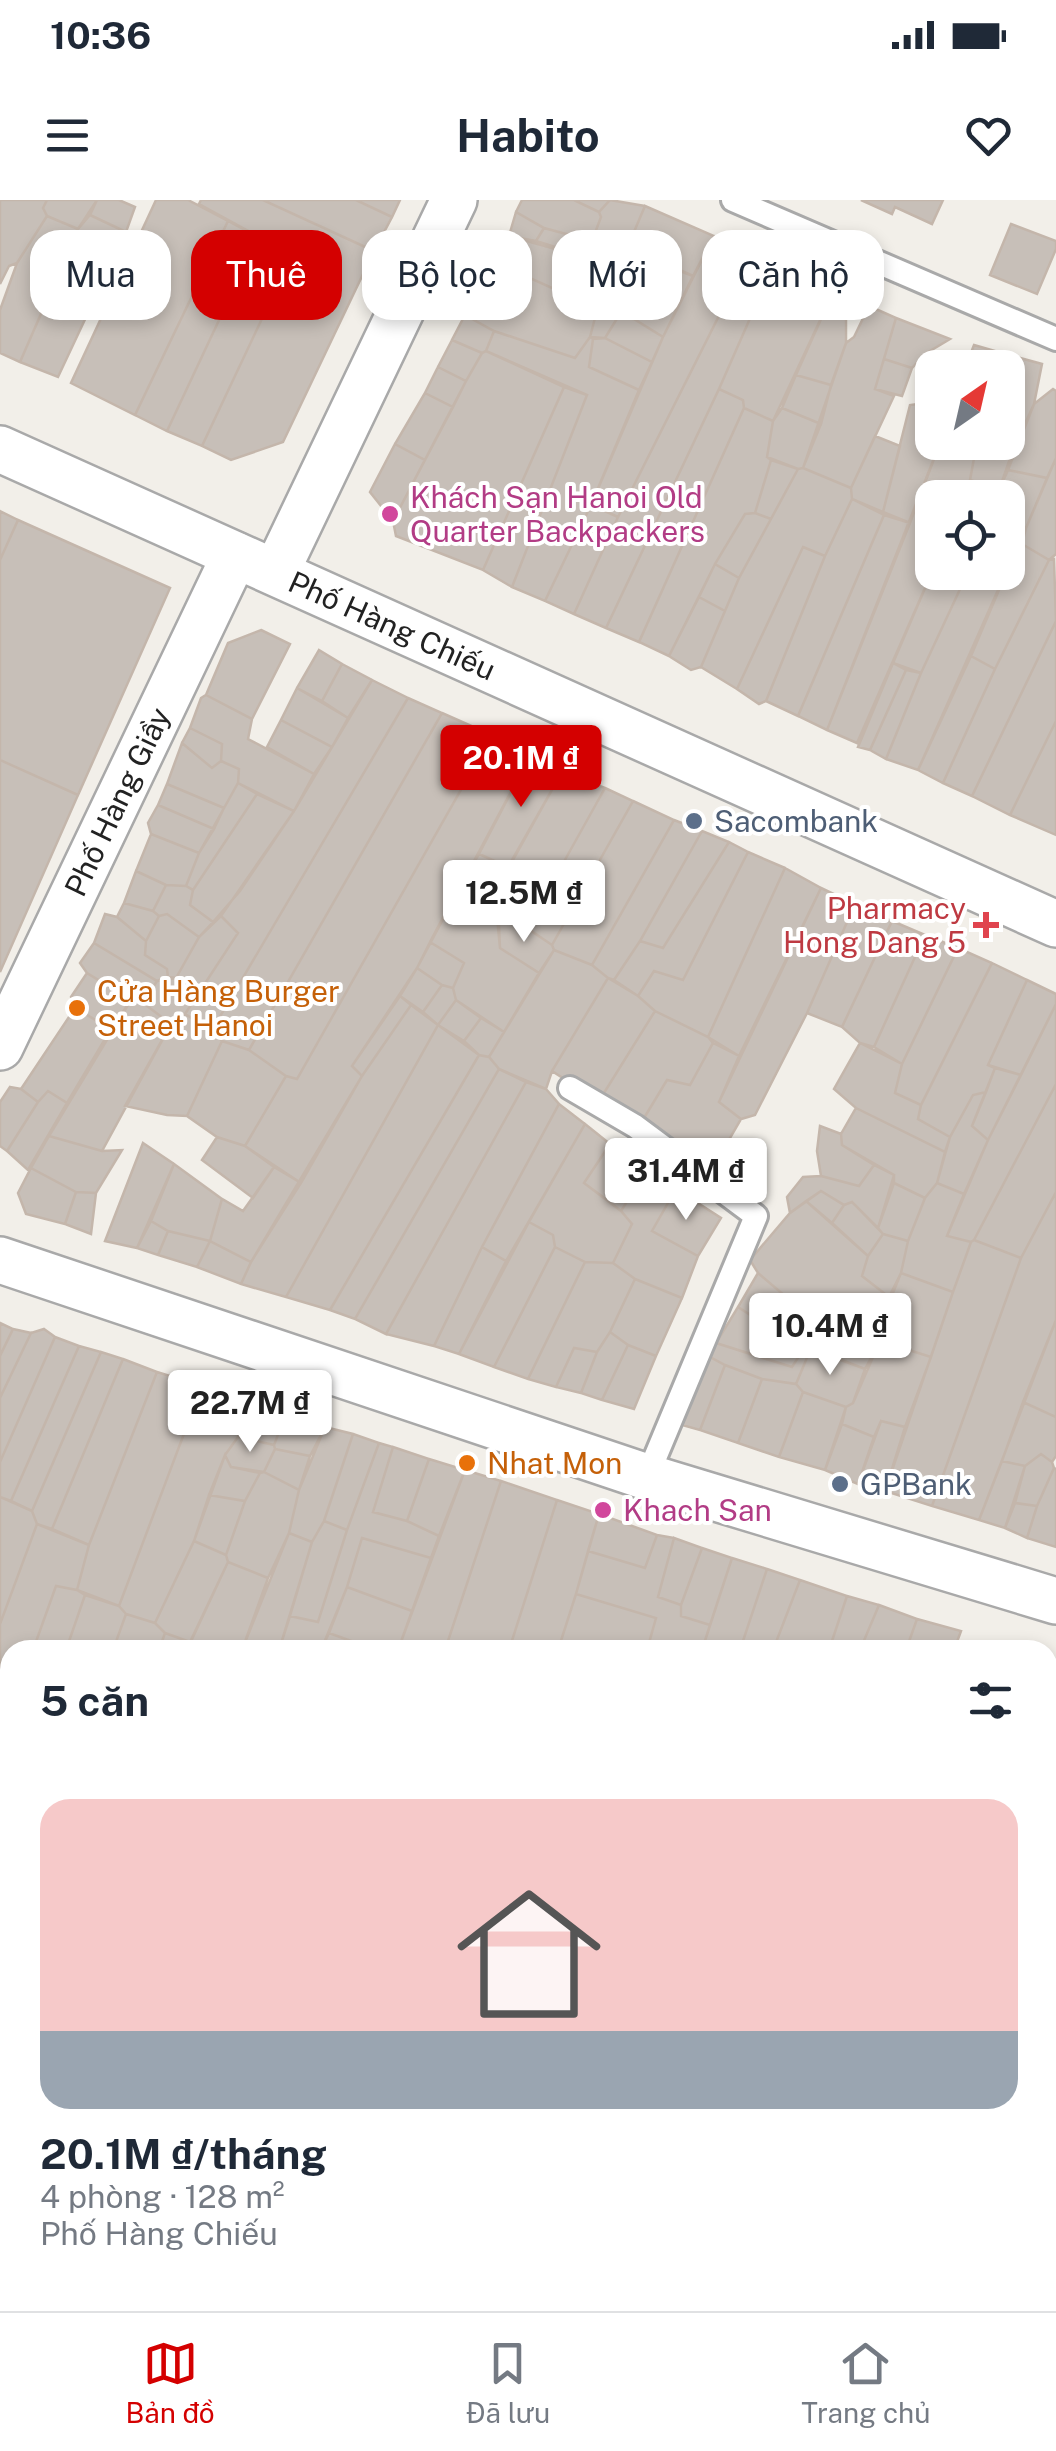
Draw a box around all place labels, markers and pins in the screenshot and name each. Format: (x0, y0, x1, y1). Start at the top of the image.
place label: Khách Sạn Hanoi Old Quarter Backpackers (410, 479, 705, 549)
marker: Khách Sạn Hanoi Old Quarter Backpackers (379, 503, 401, 525)
pin: 20.1M ₫ (429, 725, 613, 810)
place label: Sacombank (714, 803, 878, 839)
marker: Sacombank (683, 810, 705, 832)
pin: 12.5M ₫ (432, 860, 616, 945)
place label: Pharmacy Hong Dang 5 (783, 890, 966, 960)
marker: Pharmacy Hong Dang 5 (975, 914, 997, 936)
place label: Cửa Hàng Burger Street Hanoi (97, 973, 340, 1043)
marker: Cửa Hàng Burger Street Hanoi (66, 997, 88, 1019)
pin: 31.4M ₫ (594, 1138, 778, 1223)
pin: 10.4M ₫ (738, 1293, 922, 1378)
pin: 22.7M ₫ (158, 1370, 342, 1455)
place label: Nhat Mon (487, 1445, 622, 1481)
marker: Nhat Mon (456, 1452, 478, 1474)
place label: GPBank (860, 1466, 972, 1502)
marker: GPBank (829, 1473, 851, 1495)
place label: Khach San (623, 1492, 772, 1528)
marker: Khach San (592, 1499, 614, 1521)

